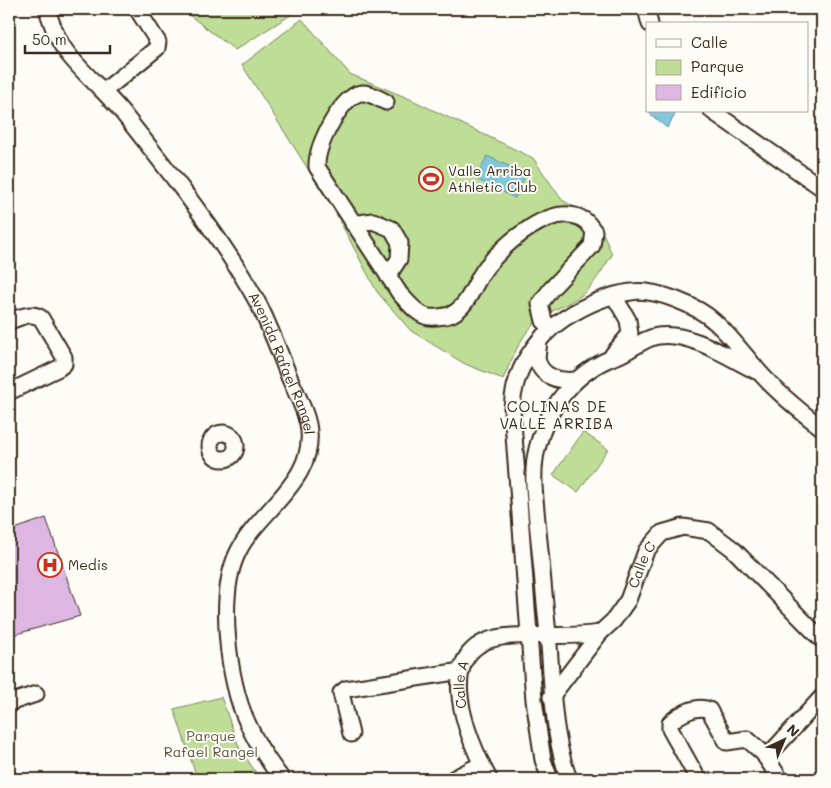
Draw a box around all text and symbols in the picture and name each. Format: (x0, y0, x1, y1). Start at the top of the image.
scale bar (25, 22, 110, 54)
legend (646, 22, 808, 112)
text: 50 m (32, 29, 67, 49)
text: Calle (691, 32, 728, 52)
text: Parque (691, 56, 744, 76)
text: Edificio (691, 82, 747, 102)
place label: Valle Arriba Athletic Club (448, 161, 537, 196)
sports icon: Valle Arriba Athletic Club (418, 166, 444, 192)
street label: Avenida Rafael Rangel (245, 288, 319, 435)
district label: COLINAS DE VALLE ARRIBA (500, 396, 614, 433)
street label: Calle C (623, 537, 659, 591)
hospital icon: Medis (37, 552, 63, 578)
place label: Medis (68, 555, 108, 574)
street label: Calle A (449, 657, 473, 710)
north arrow (758, 716, 808, 766)
text: N (783, 720, 804, 741)
park label: Parque Rafael Rangel (164, 726, 258, 761)

